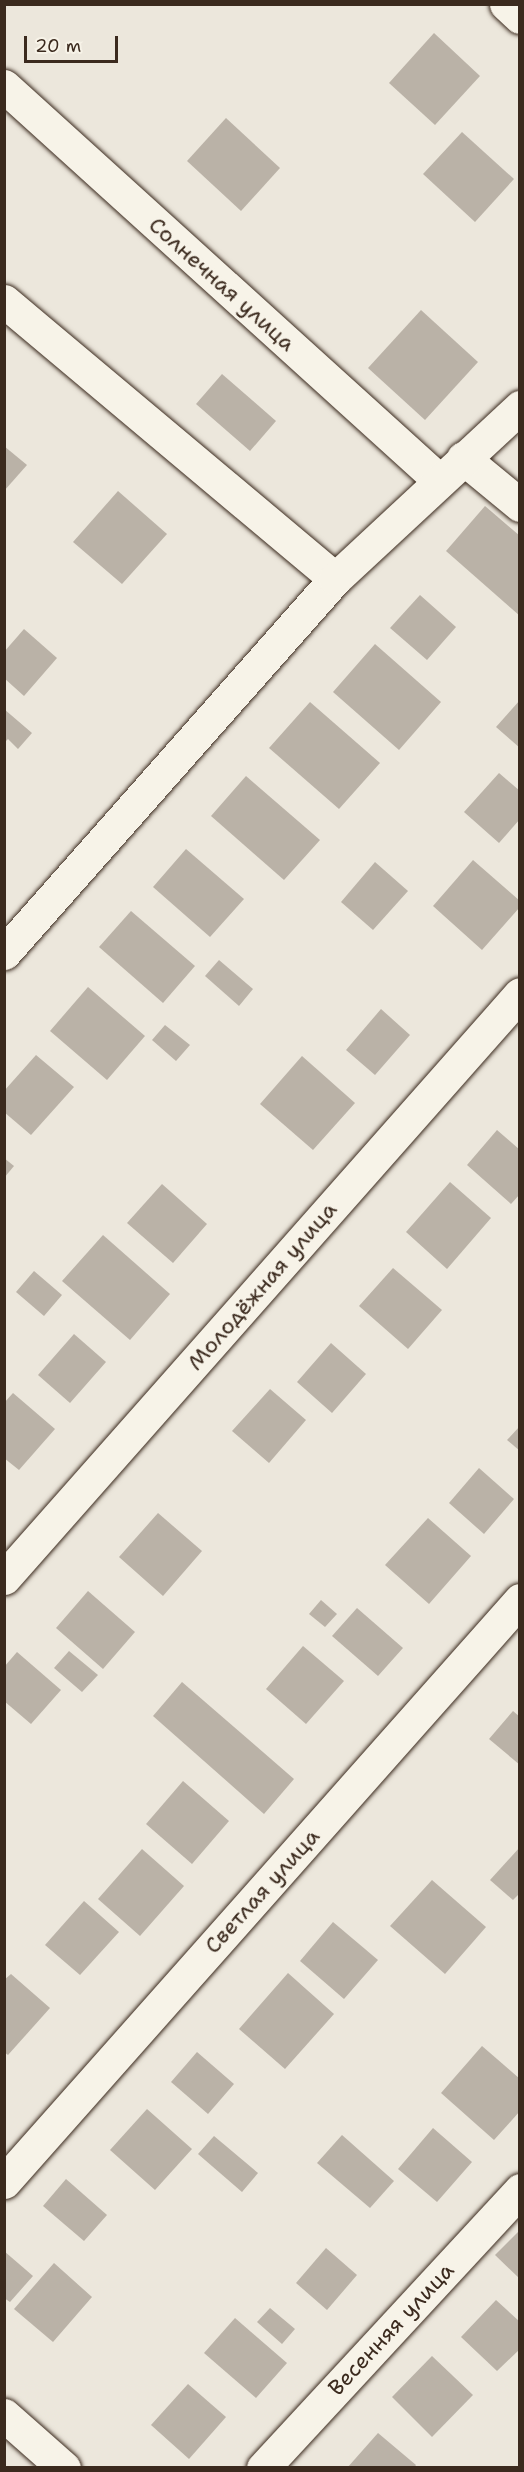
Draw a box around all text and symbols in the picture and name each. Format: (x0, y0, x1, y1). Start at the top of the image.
scale bar (27, 24, 122, 62)
text: 20 m (35, 34, 81, 58)
street label: Солнечная улица (143, 211, 301, 357)
street label: Молодёжная улица (182, 1197, 342, 1375)
street label: Светлая улица (199, 1823, 325, 1959)
street label: Весенняя улица (323, 2257, 459, 2401)

